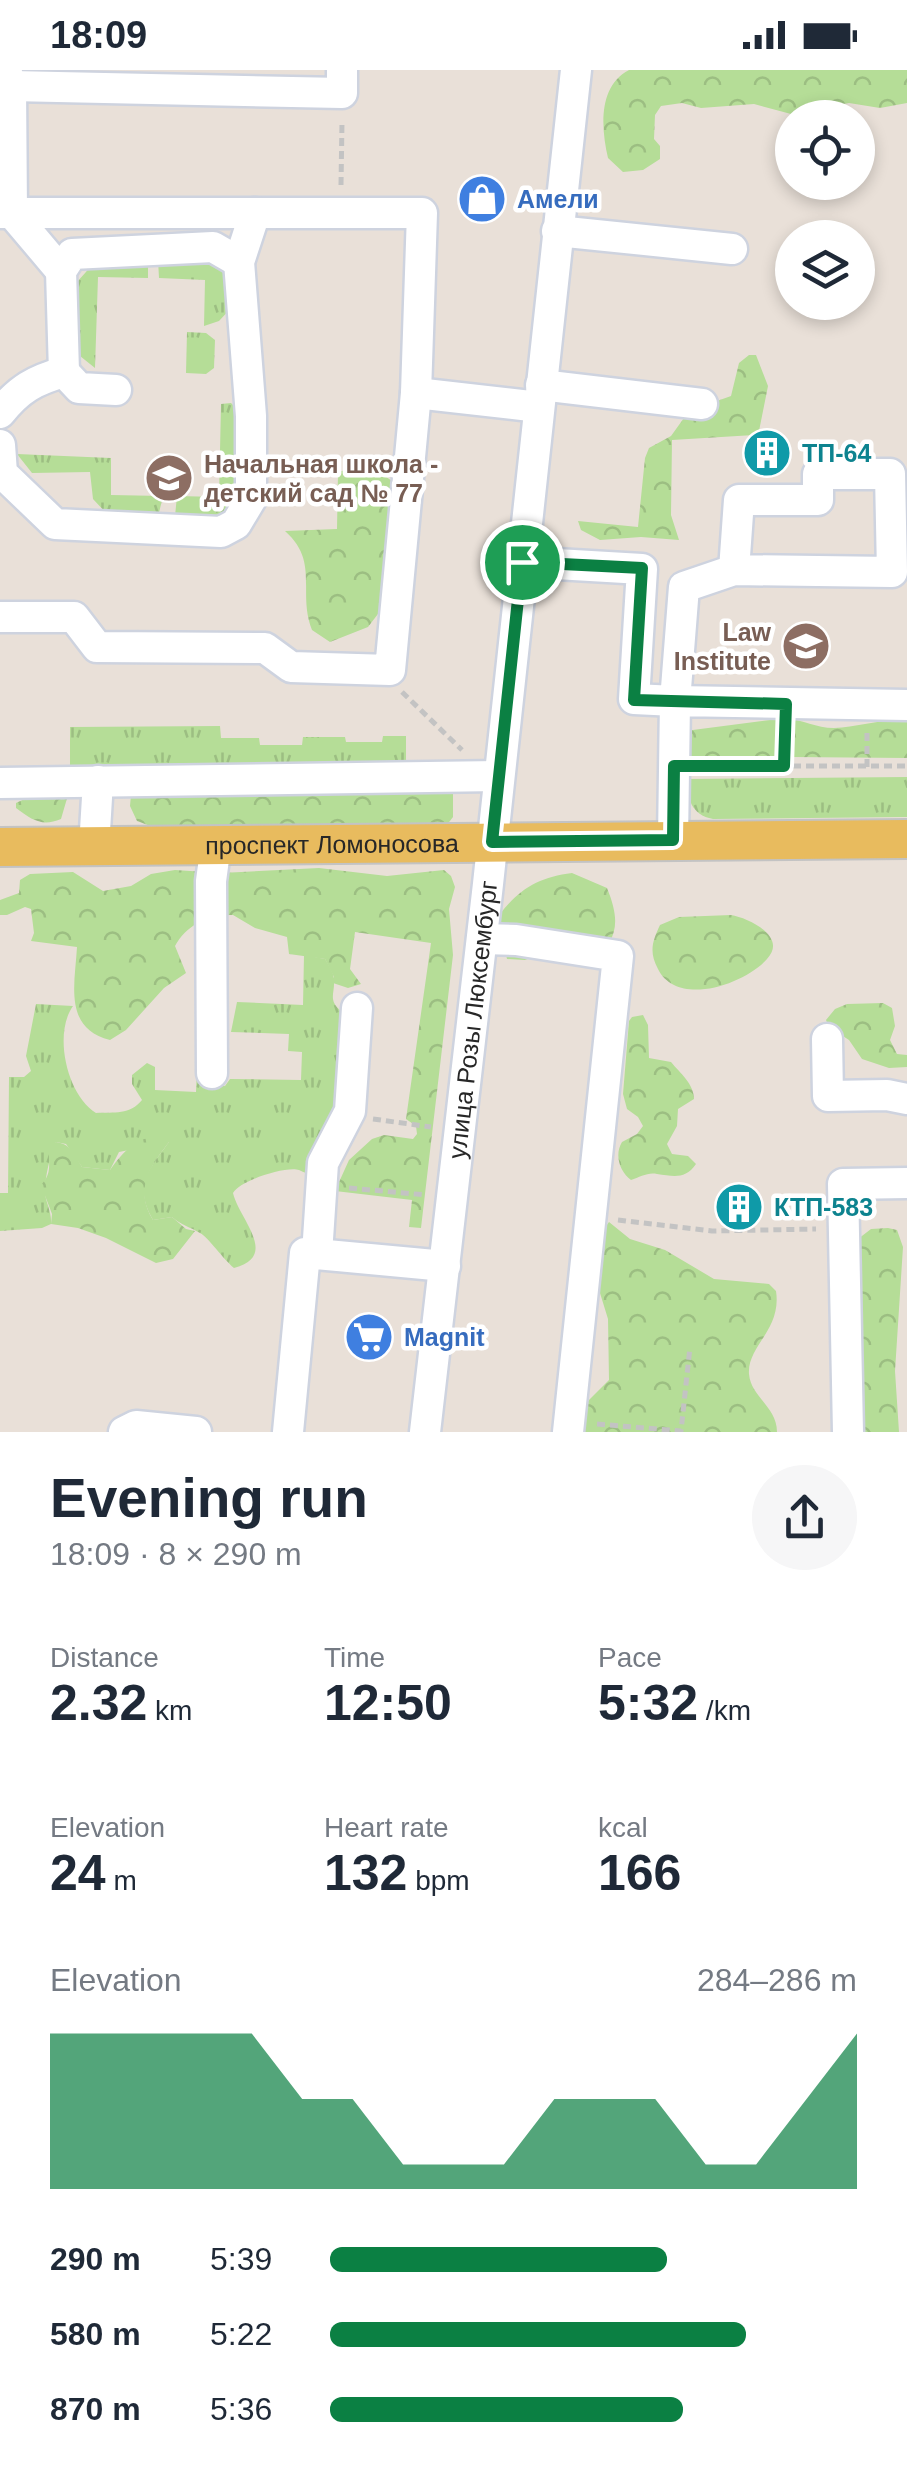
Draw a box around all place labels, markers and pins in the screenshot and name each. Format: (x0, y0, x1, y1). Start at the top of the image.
shop icon: Амели (456, 173, 508, 225)
place label: Амели (517, 185, 599, 213)
building icon: ТП-64 (741, 427, 793, 479)
place label: ТП-64 (802, 439, 871, 467)
place label: Начальная школа - детский сад № 77 (204, 450, 438, 507)
school or university icon: Начальная школа - детский сад № 77 (143, 452, 195, 504)
pin (480, 520, 565, 605)
place label: Law Institute (674, 618, 772, 675)
school or university icon: Law Institute (780, 620, 832, 672)
building icon: КТП-583 (713, 1181, 765, 1233)
place label: КТП-583 (774, 1193, 873, 1221)
supermarket icon: Magnit (343, 1311, 395, 1363)
place label: Magnit (404, 1323, 485, 1351)

